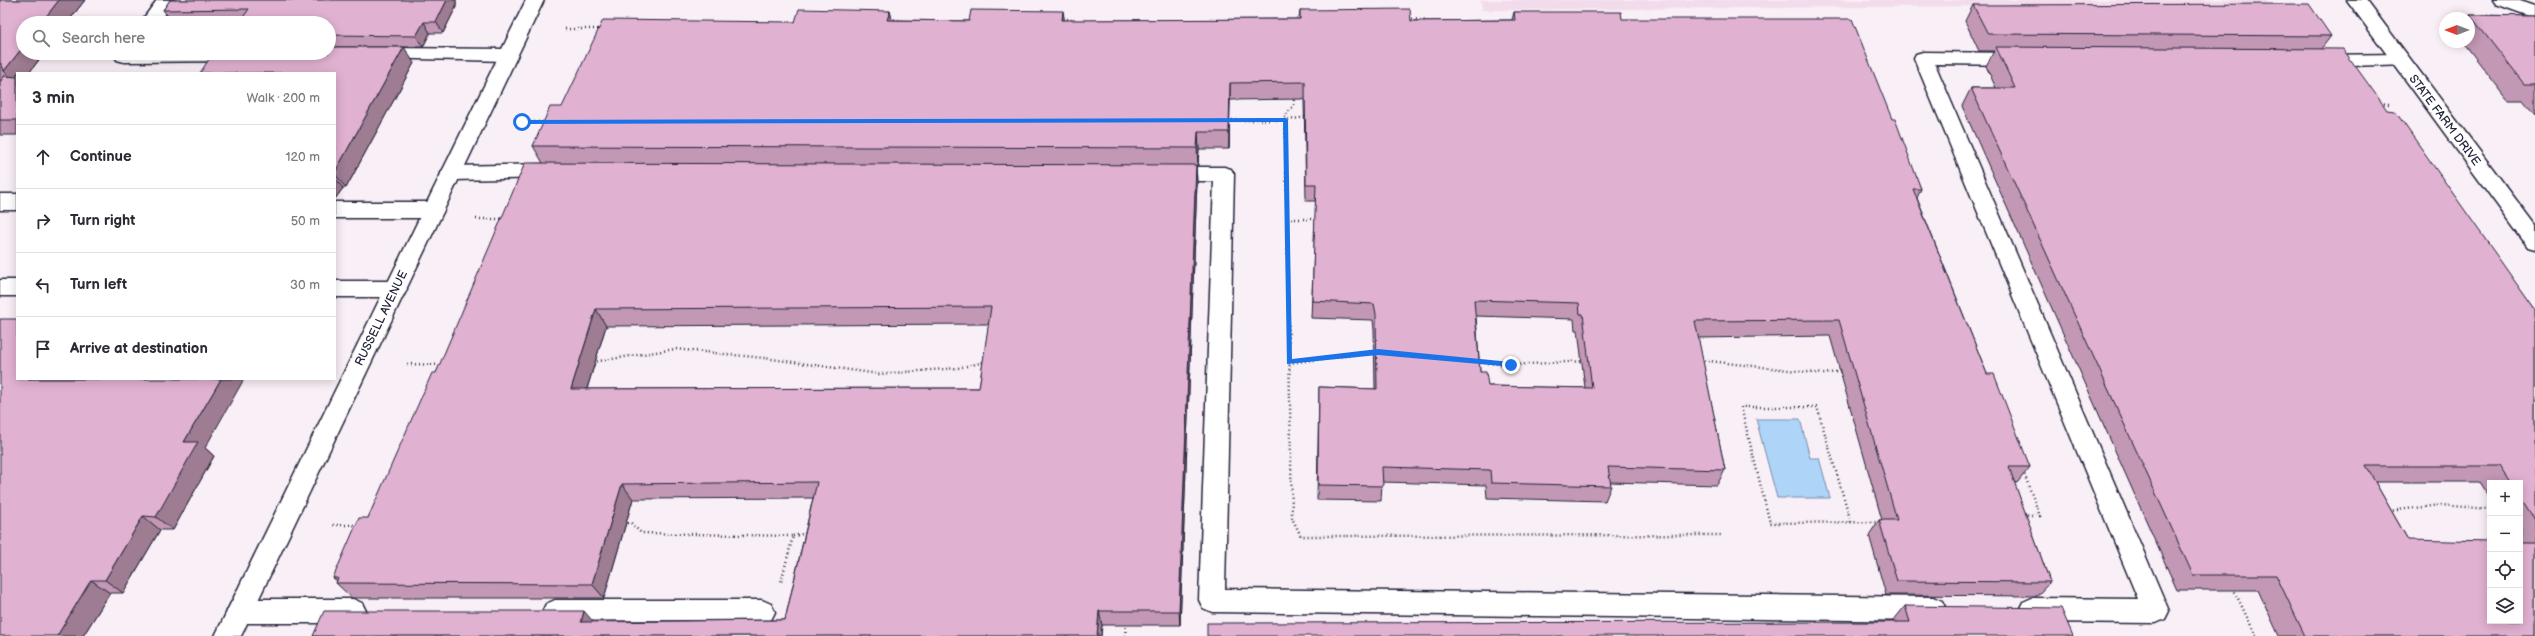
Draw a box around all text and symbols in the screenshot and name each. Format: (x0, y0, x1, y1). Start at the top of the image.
north arrow (2439, 12, 2475, 48)
search box (16, 16, 336, 60)
icon: search (30, 27, 52, 49)
text: Search here (62, 29, 145, 48)
street label: STATE FARM DRIVE (2406, 72, 2484, 169)
text: 3 min (32, 88, 75, 108)
text: Walk · 200 m (247, 90, 320, 106)
route start (513, 113, 531, 131)
icon: ahead (32, 146, 54, 168)
text: Continue (70, 147, 132, 166)
text: 120 m (285, 149, 320, 165)
icon: right (32, 210, 54, 232)
text: Turn right (70, 211, 135, 230)
text: 50 m (291, 213, 320, 229)
street label: RUSSELL AVENUE (352, 268, 411, 368)
icon: left (32, 274, 54, 296)
text: Turn left (70, 275, 127, 294)
text: 30 m (290, 277, 320, 293)
icon: arrive (32, 338, 54, 360)
text: Arrive at destination (70, 339, 208, 358)
route end (1502, 356, 1520, 374)
map controls (2487, 480, 2523, 624)
button: + (2487, 480, 2523, 516)
button: − (2487, 516, 2523, 552)
button: locate (2487, 552, 2523, 588)
button: layers (2487, 588, 2523, 624)

